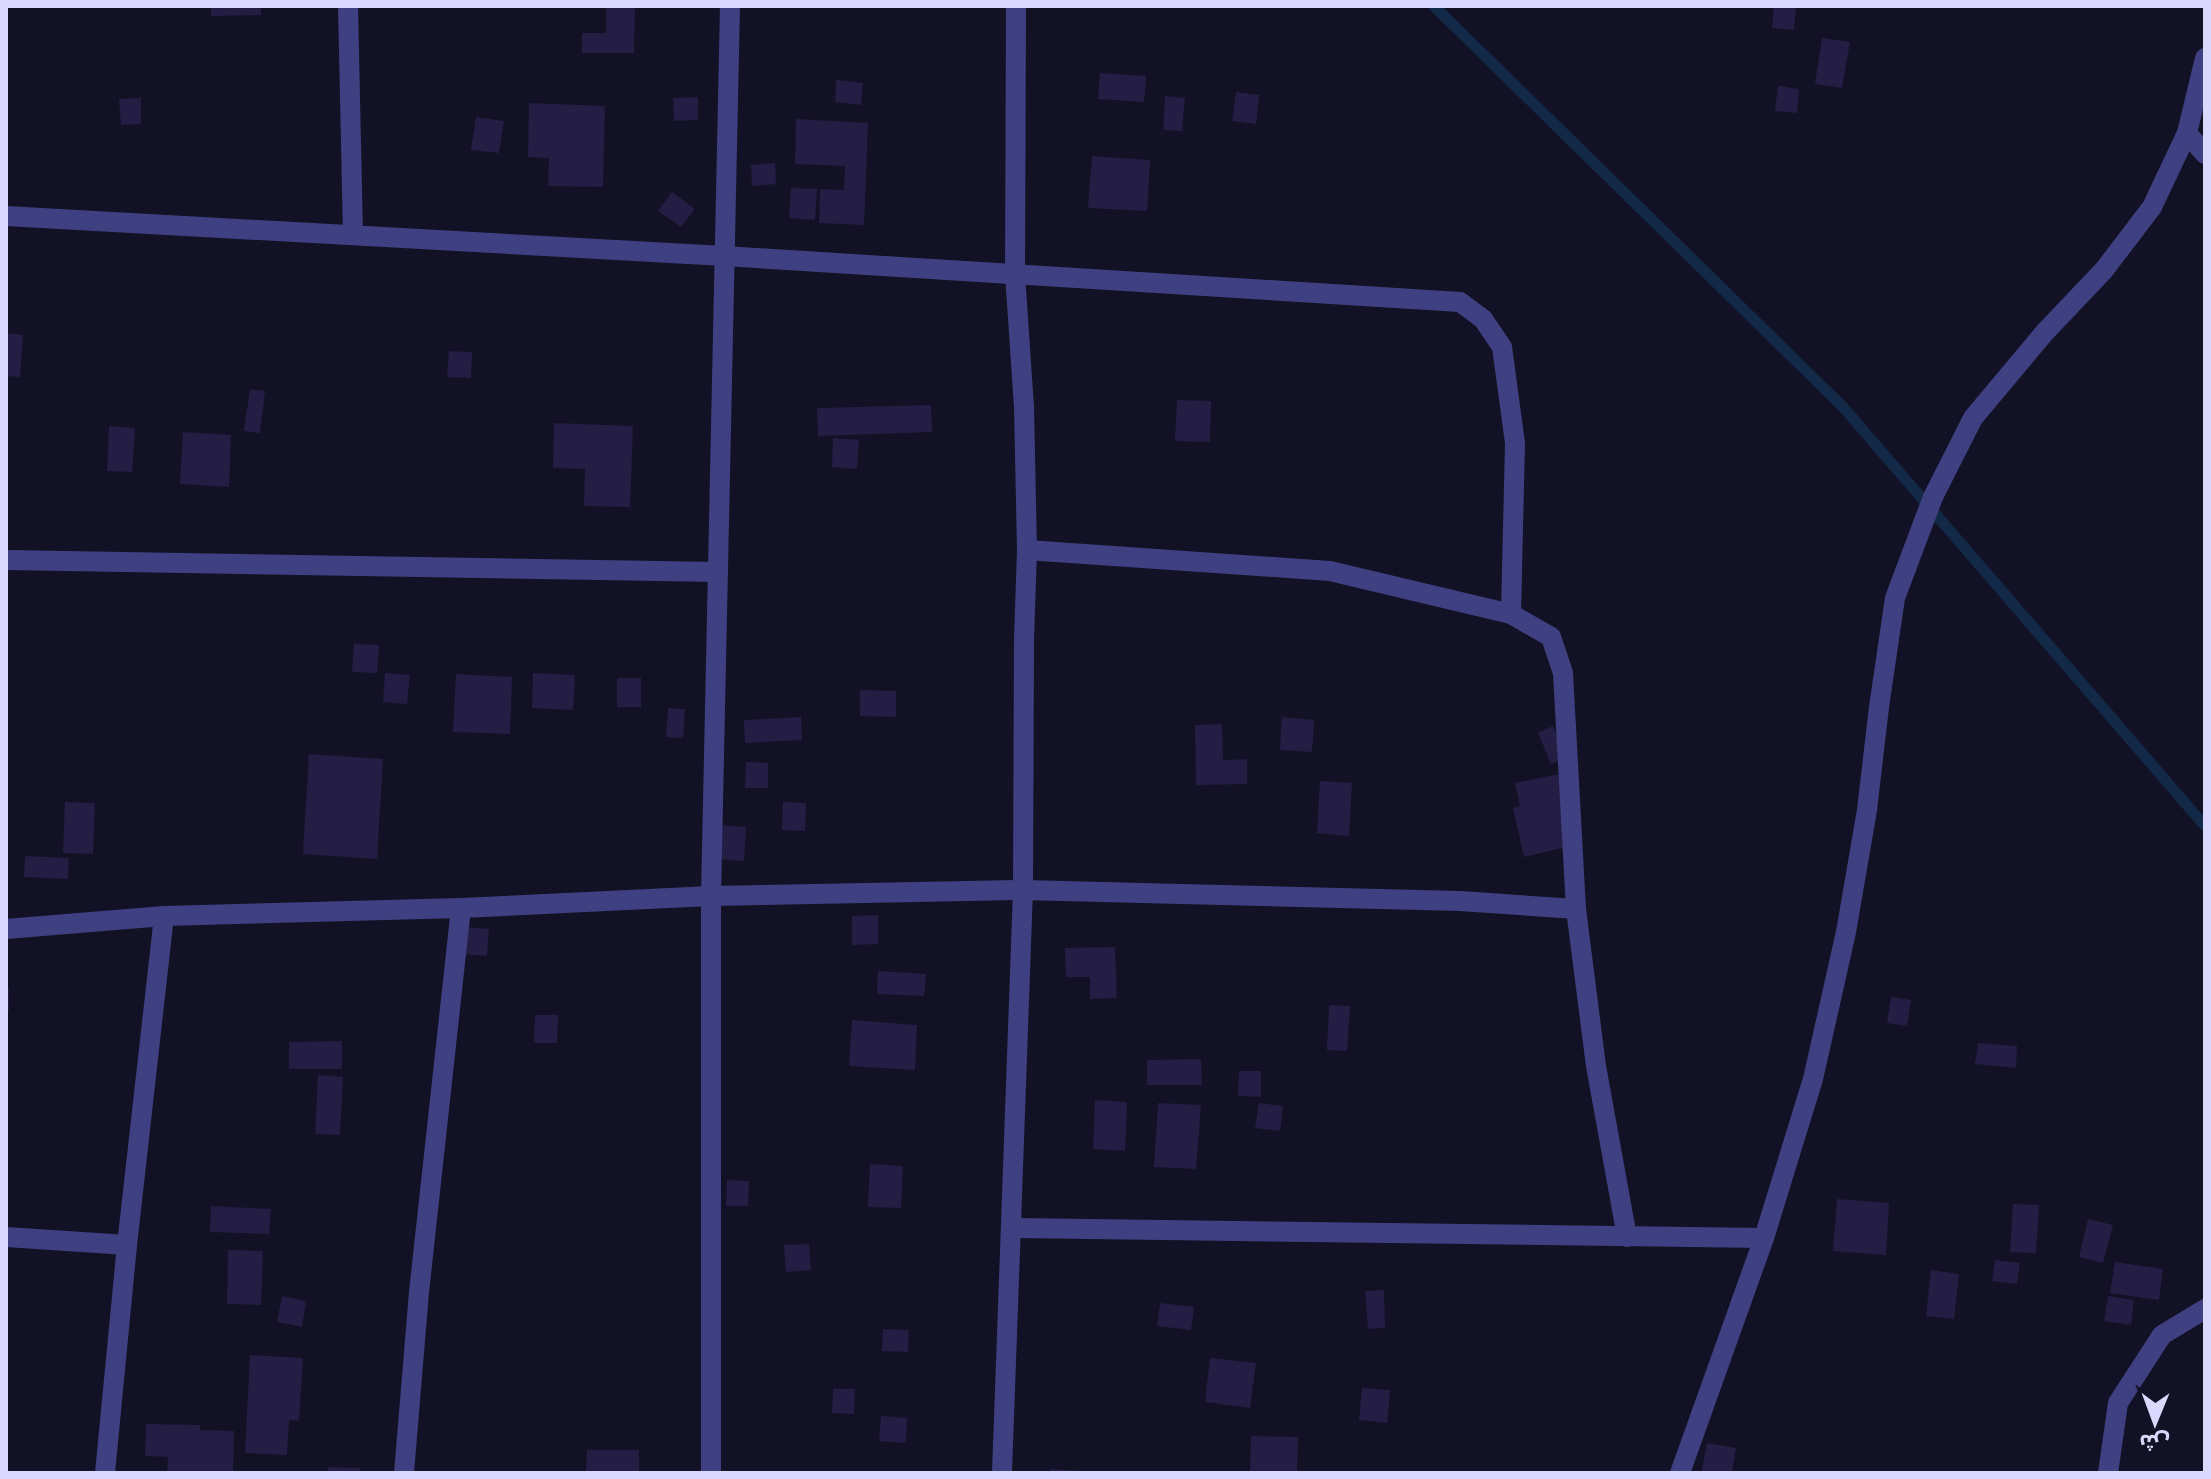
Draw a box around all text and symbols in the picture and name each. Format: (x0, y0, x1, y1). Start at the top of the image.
north arrow (2115, 1383, 2195, 1463)
text: ش (2139, 1430, 2170, 1455)

